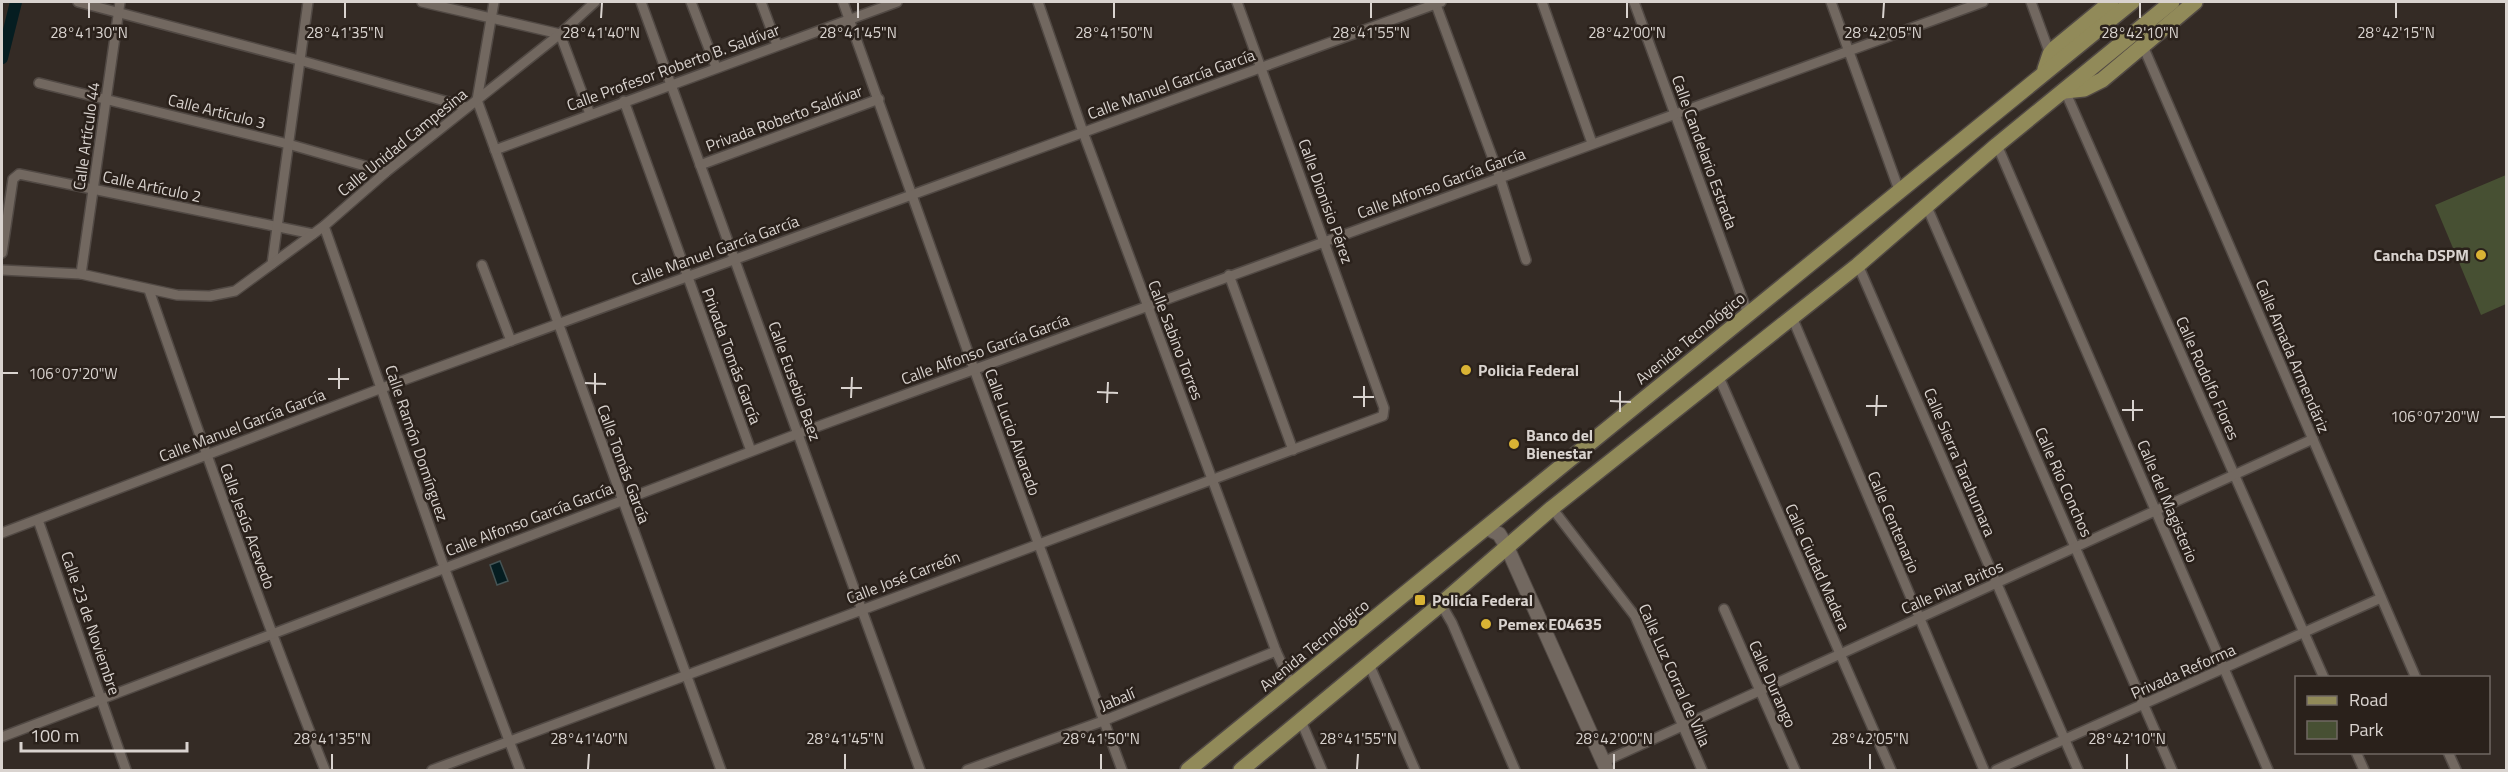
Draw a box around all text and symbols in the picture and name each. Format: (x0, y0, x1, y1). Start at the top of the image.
street label: Calle Profesor Roberto B. Saldívar (563, 17, 783, 117)
text: 28°41'30"N (50, 21, 128, 44)
text: 28°41'35"N (306, 21, 384, 44)
text: 28°41'40"N (562, 21, 640, 44)
text: 28°41'45"N (819, 21, 897, 44)
text: 28°41'50"N (1075, 21, 1153, 44)
text: 28°41'55"N (1332, 21, 1410, 44)
text: 28°42'00"N (1588, 21, 1666, 44)
text: 28°42'05"N (1844, 21, 1922, 44)
text: 28°42'10"N (2101, 21, 2179, 44)
text: 28°42'15"N (2357, 21, 2435, 44)
street label: Calle Manuel García García (1084, 43, 1258, 125)
street label: Calle Candelario Estrada (1666, 72, 1744, 232)
street label: Privada Roberto Saldívar (702, 78, 866, 158)
street label: Calle Artículo 44 (67, 80, 105, 192)
street label: Calle Unidad Campesina (332, 82, 472, 202)
street label: Calle Artículo 3 (166, 87, 268, 135)
street label: Calle Dionisio Pérez (1292, 135, 1360, 267)
street label: Calle Alfonso García García (1353, 141, 1529, 225)
street label: Calle Artículo 2 (101, 164, 203, 208)
street label: Calle Manuel García García (628, 209, 802, 291)
place label: Cancha DSPM (2374, 243, 2469, 267)
marker: Cancha DSPM (2474, 248, 2488, 262)
street label: Calle Amada Armendáriz (2250, 276, 2336, 436)
street label: Calle Sabino Torres (1142, 277, 1210, 403)
street label: Privada Tomás García (696, 284, 768, 428)
street label: Avenida Tecnológico (1630, 286, 1750, 390)
street label: Calle Alfonso García García (897, 307, 1073, 391)
street label: Calle Rodolfo Flores (2170, 312, 2246, 444)
street label: Calle Eusebio Baez (762, 318, 828, 444)
place label: Policia Federal (1478, 358, 1579, 382)
text: 106°07'20"W (28, 362, 118, 385)
street label: Calle Ramón Domínguez (379, 362, 455, 524)
marker: Policia Federal (1459, 363, 1473, 377)
street label: Calle Lucio Alvarado (979, 365, 1047, 499)
street label: Calle Manuel García García (155, 382, 329, 468)
street label: Calle Sierra Tarahumara (1918, 384, 2002, 540)
street label: Calle Tomás García (591, 401, 657, 527)
text: 106°07'20"W (2390, 405, 2480, 428)
place label: Banco del Bienestar (1526, 423, 1593, 465)
street label: Calle Río Conchos (2029, 423, 2099, 541)
street label: Calle del Magisterio (2131, 436, 2205, 566)
marker: Banco del Bienestar (1507, 437, 1521, 451)
street label: Calle Jesús Acevedo (214, 460, 282, 592)
street label: Calle Centenario (1862, 467, 1926, 577)
street label: Calle Alfonso García García (442, 476, 616, 562)
street label: Calle Ciudad Madera (1779, 500, 1857, 634)
street label: Calle José Carreón (842, 544, 964, 610)
street label: Calle 23 de Noviembre (55, 548, 127, 698)
street label: Calle Pilar Britos (1897, 554, 2007, 620)
place label: Policía Federal (1432, 588, 1533, 612)
street label: Avenida Tecnológico (1254, 593, 1374, 697)
marker: Policía Federal (1413, 593, 1427, 607)
street label: Calle Luz Corral de Villa (1633, 600, 1717, 750)
place label: Pemex E04635 (1498, 612, 1602, 636)
marker: Pemex E04635 (1479, 617, 1493, 631)
street label: Calle Durango (1743, 636, 1803, 732)
street label: Privada Reforma (2127, 637, 2239, 705)
legend (2295, 676, 2490, 754)
street label: Jabalí (1096, 681, 1140, 717)
text: Road (2349, 686, 2388, 713)
scale bar (21, 715, 188, 753)
text: Park (2349, 716, 2384, 743)
text: 100 m (30, 722, 79, 749)
text: 28°41'35"N (293, 727, 371, 750)
text: 28°41'40"N (550, 727, 628, 750)
text: 28°41'45"N (806, 727, 884, 750)
text: 28°41'50"N (1062, 727, 1140, 750)
text: 28°41'55"N (1319, 727, 1397, 750)
text: 28°42'00"N (1575, 727, 1653, 750)
text: 28°42'05"N (1831, 727, 1909, 750)
text: 28°42'10"N (2088, 727, 2166, 750)

